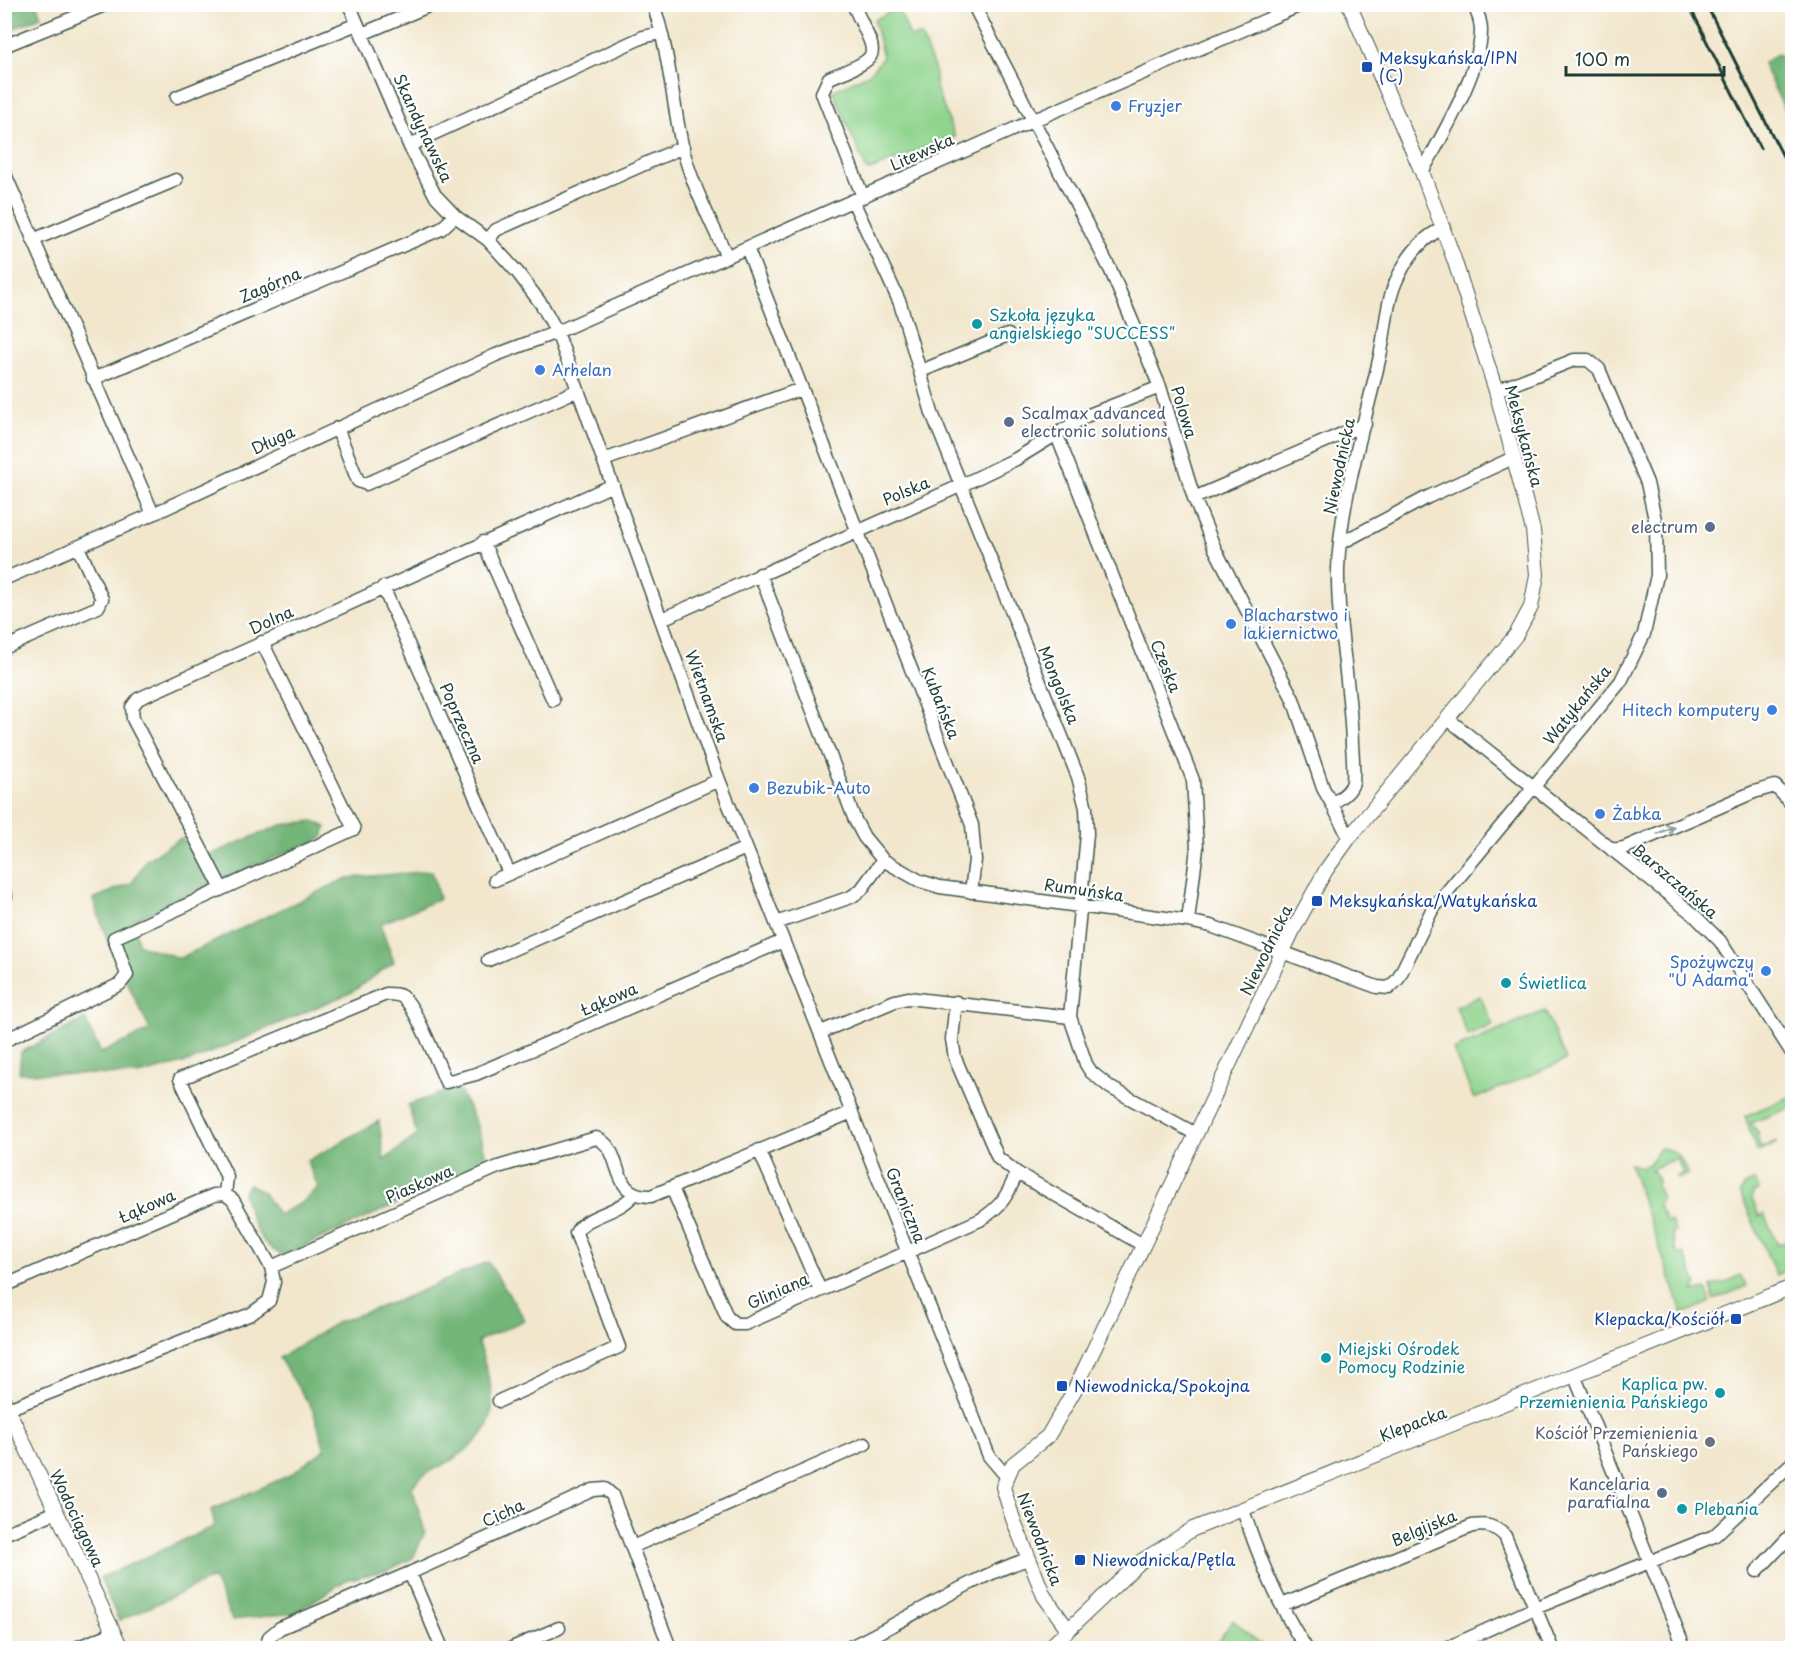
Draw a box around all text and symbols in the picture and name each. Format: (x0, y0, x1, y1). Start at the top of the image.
scale bar (1566, 39, 1724, 77)
place label: Meksykańska/IPN (C) (1379, 45, 1518, 87)
text: 100 m (1575, 45, 1630, 72)
marker: Meksykańska/IPN (C) (1360, 60, 1374, 74)
street label: Skandynawska (388, 69, 460, 186)
place label: Fryzjer (1128, 93, 1182, 117)
marker: Fryzjer (1109, 99, 1123, 113)
street label: Litewska (886, 126, 958, 176)
street label: Zagórna (235, 260, 304, 308)
place label: Szkoła języka angielskiego "SUCCESS" (989, 302, 1175, 344)
marker: Szkoła języka angielskiego "SUCCESS" (970, 317, 984, 331)
place label: Arhelan (552, 357, 612, 381)
marker: Arhelan (533, 363, 547, 377)
street label: Meksykańska (1500, 382, 1550, 489)
street label: Polowa (1166, 383, 1204, 441)
place label: Scalmax advanced electronic solutions (1021, 400, 1168, 442)
marker: Scalmax advanced electronic solutions (1002, 415, 1016, 429)
street label: Niewodnicka (1316, 415, 1360, 516)
street label: Długa (247, 419, 298, 460)
street label: Polska (878, 469, 933, 511)
place label: electrum (1631, 514, 1698, 538)
marker: electrum (1703, 520, 1717, 534)
street label: Dolna (244, 599, 297, 640)
place label: Blacharstwo i lakiernictwo (1243, 602, 1348, 644)
marker: Blacharstwo i lakiernictwo (1224, 617, 1238, 631)
street label: Czeska (1145, 636, 1188, 696)
street label: Mongolska (1033, 642, 1087, 727)
street label: Wietnamska (680, 646, 736, 745)
street label: Watykańska (1537, 659, 1616, 749)
street label: Kubańska (917, 663, 967, 742)
street label: Poprzeczna (434, 678, 491, 767)
place label: Hitech komputery (1622, 697, 1760, 721)
marker: Hitech komputery (1765, 703, 1779, 717)
place label: Bezubik-Auto (766, 775, 871, 799)
marker: Bezubik-Auto (747, 781, 761, 795)
place label: Żabka (1612, 801, 1661, 825)
marker: Żabka (1593, 807, 1607, 821)
one-way arrow (1657, 824, 1675, 835)
street label: Barszczańska (1627, 837, 1724, 923)
street label: Rumuńska (1043, 872, 1126, 906)
place label: Meksykańska/Watykańska (1329, 888, 1537, 912)
marker: Meksykańska/Watykańska (1310, 894, 1324, 908)
street label: Niewodnicka (1233, 900, 1297, 999)
place label: Spożywczy "U Adama" (1668, 949, 1754, 991)
marker: Spożywczy "U Adama" (1759, 964, 1773, 978)
place label: Świetlica (1518, 970, 1587, 994)
street label: Łąkowa (575, 975, 641, 1021)
marker: Świetlica (1499, 976, 1513, 990)
street label: Piaskowa (381, 1158, 456, 1209)
street label: Graniczna (881, 1163, 933, 1246)
street label: Łąkowa (113, 1182, 179, 1229)
street label: Gliniana (743, 1266, 812, 1314)
place label: Klepacka/Kościół (1594, 1306, 1725, 1330)
marker: Klepacka/Kościół (1729, 1312, 1743, 1326)
place label: Miejski Ośrodek Pomocy Rodzinie (1338, 1336, 1465, 1378)
marker: Miejski Ośrodek Pomocy Rodzinie (1319, 1351, 1333, 1365)
place label: Kaplica pw. Przemienienia Pańskiego (1519, 1371, 1708, 1413)
place label: Niewodnicka/Spokojna (1074, 1373, 1250, 1397)
marker: Niewodnicka/Spokojna (1055, 1379, 1069, 1393)
marker: Kaplica pw. Przemienienia Pańskiego (1713, 1386, 1727, 1400)
street label: Klepacka (1376, 1399, 1450, 1447)
place label: Kościół Przemienienia Pańskiego (1535, 1420, 1698, 1462)
marker: Kościół Przemienienia Pańskiego (1703, 1435, 1717, 1449)
street label: Wodociągowa (45, 1465, 111, 1570)
place label: Kancelaria parafialna (1567, 1471, 1650, 1513)
marker: Kancelaria parafialna (1655, 1486, 1669, 1500)
street label: Niewodnicka (1012, 1489, 1070, 1589)
street label: Cicha (478, 1492, 528, 1532)
place label: Plebania (1694, 1496, 1759, 1520)
marker: Plebania (1675, 1502, 1689, 1516)
street label: Belgijska (1387, 1503, 1460, 1552)
place label: Niewodnicka/Pętla (1092, 1547, 1235, 1571)
marker: Niewodnicka/Pętla (1073, 1553, 1087, 1567)

